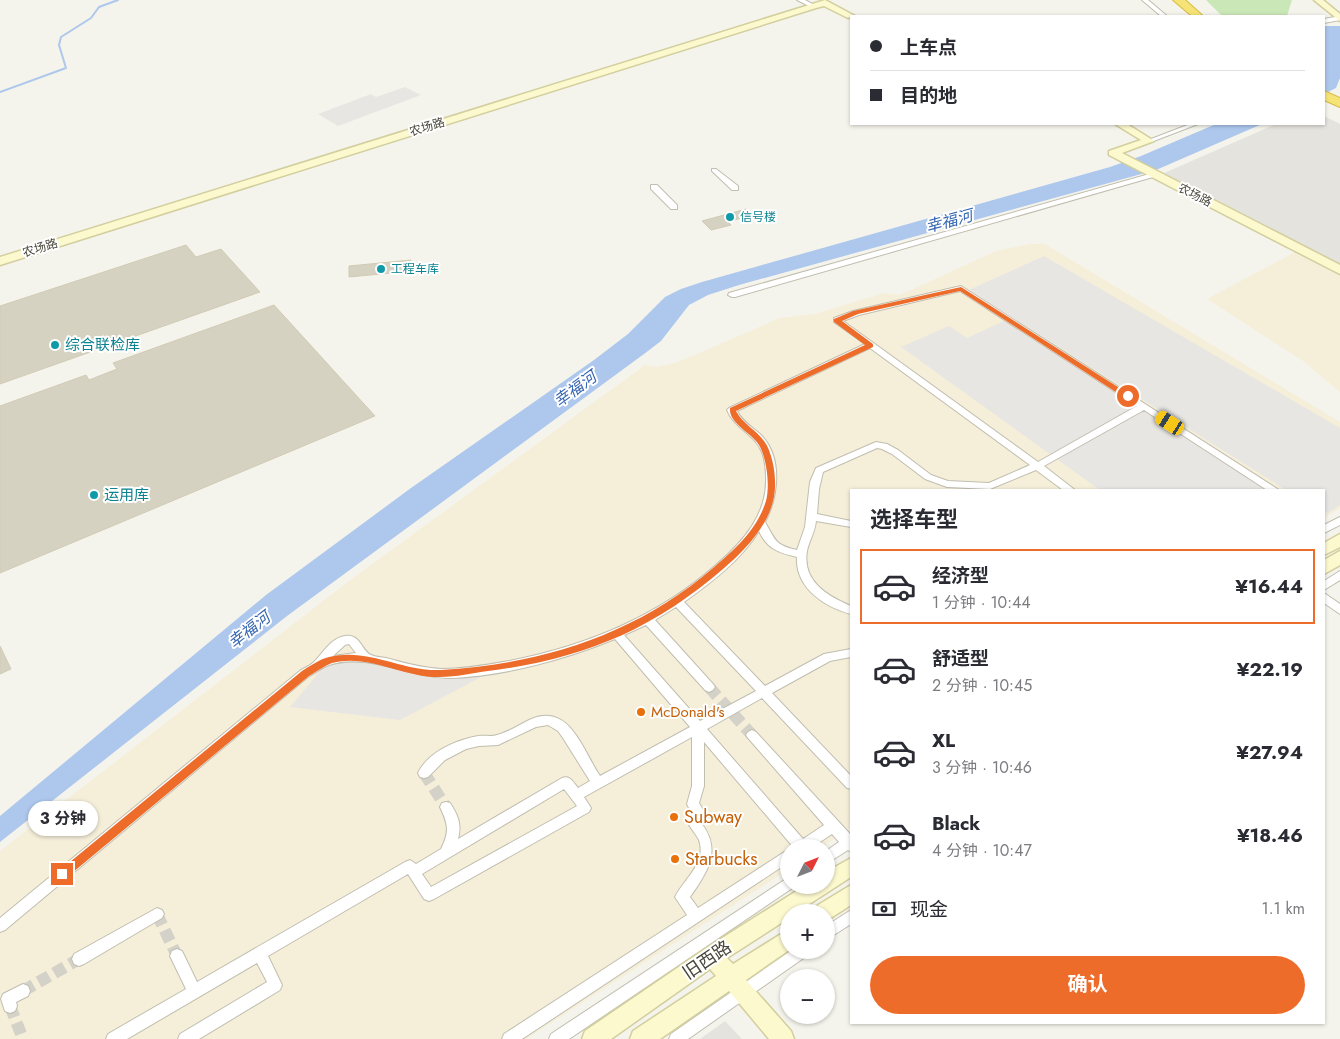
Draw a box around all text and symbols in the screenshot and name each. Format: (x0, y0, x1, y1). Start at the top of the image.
text: 上车点 (900, 34, 957, 61)
text: 目的地 (900, 82, 957, 109)
street label: 农场路 (407, 113, 447, 141)
street label: 农场路 (1175, 179, 1215, 211)
water label: 幸福河 (923, 203, 978, 238)
place label: 信号楼 (740, 208, 776, 226)
marker: 信号楼 (724, 211, 736, 223)
street label: 农场路 (20, 234, 60, 262)
place label: 工程车库 (391, 260, 439, 278)
marker: 工程车库 (375, 263, 387, 275)
place label: 综合联检库 (65, 334, 140, 356)
marker: 综合联检库 (49, 339, 61, 351)
water label: 幸福河 (549, 364, 604, 412)
route start (1117, 385, 1139, 407)
car (1153, 409, 1186, 437)
place label: 运用库 (104, 484, 149, 506)
marker: 运用库 (88, 489, 100, 501)
text: 选择车型 (870, 503, 958, 535)
text: 经济型 (932, 562, 989, 589)
icon: car (872, 564, 917, 609)
text: ¥16.44 (1235, 573, 1303, 600)
text: 1 分钟 · 10:44 (932, 591, 1031, 614)
water label: 幸福河 (223, 604, 277, 654)
text: 舒适型 (932, 645, 989, 672)
icon: car (872, 647, 917, 692)
text: ¥22.19 (1237, 656, 1303, 683)
text: 2 分钟 · 10:45 (932, 674, 1032, 697)
place label: McDonald's (651, 701, 725, 723)
marker: McDonald's (635, 706, 647, 718)
text: XL (932, 727, 955, 754)
icon: car (872, 730, 917, 775)
text: ¥27.94 (1236, 739, 1303, 766)
text: 3 分钟 · 10:46 (932, 756, 1032, 779)
callout: 3 分钟 (27, 802, 97, 836)
place label: Subway (684, 804, 742, 830)
text: 3 分钟 (40, 807, 86, 830)
text: Black (932, 810, 980, 837)
marker: Subway (668, 811, 680, 823)
icon: car (872, 813, 917, 858)
text: ¥18.46 (1237, 822, 1303, 849)
north arrow (780, 839, 835, 894)
map controls (780, 839, 835, 1024)
text: 4 分钟 · 10:47 (932, 839, 1032, 862)
place label: Starbucks (685, 846, 758, 872)
marker: Starbucks (669, 853, 681, 865)
route end (51, 863, 73, 885)
icon: cash (870, 895, 898, 923)
text: 现金 (910, 896, 948, 923)
text: 1.1 km (1261, 897, 1305, 920)
button: + (780, 904, 835, 959)
street label: 旧西路 (677, 934, 737, 986)
button: 确认 (870, 956, 1305, 1014)
button: − (780, 969, 835, 1024)

